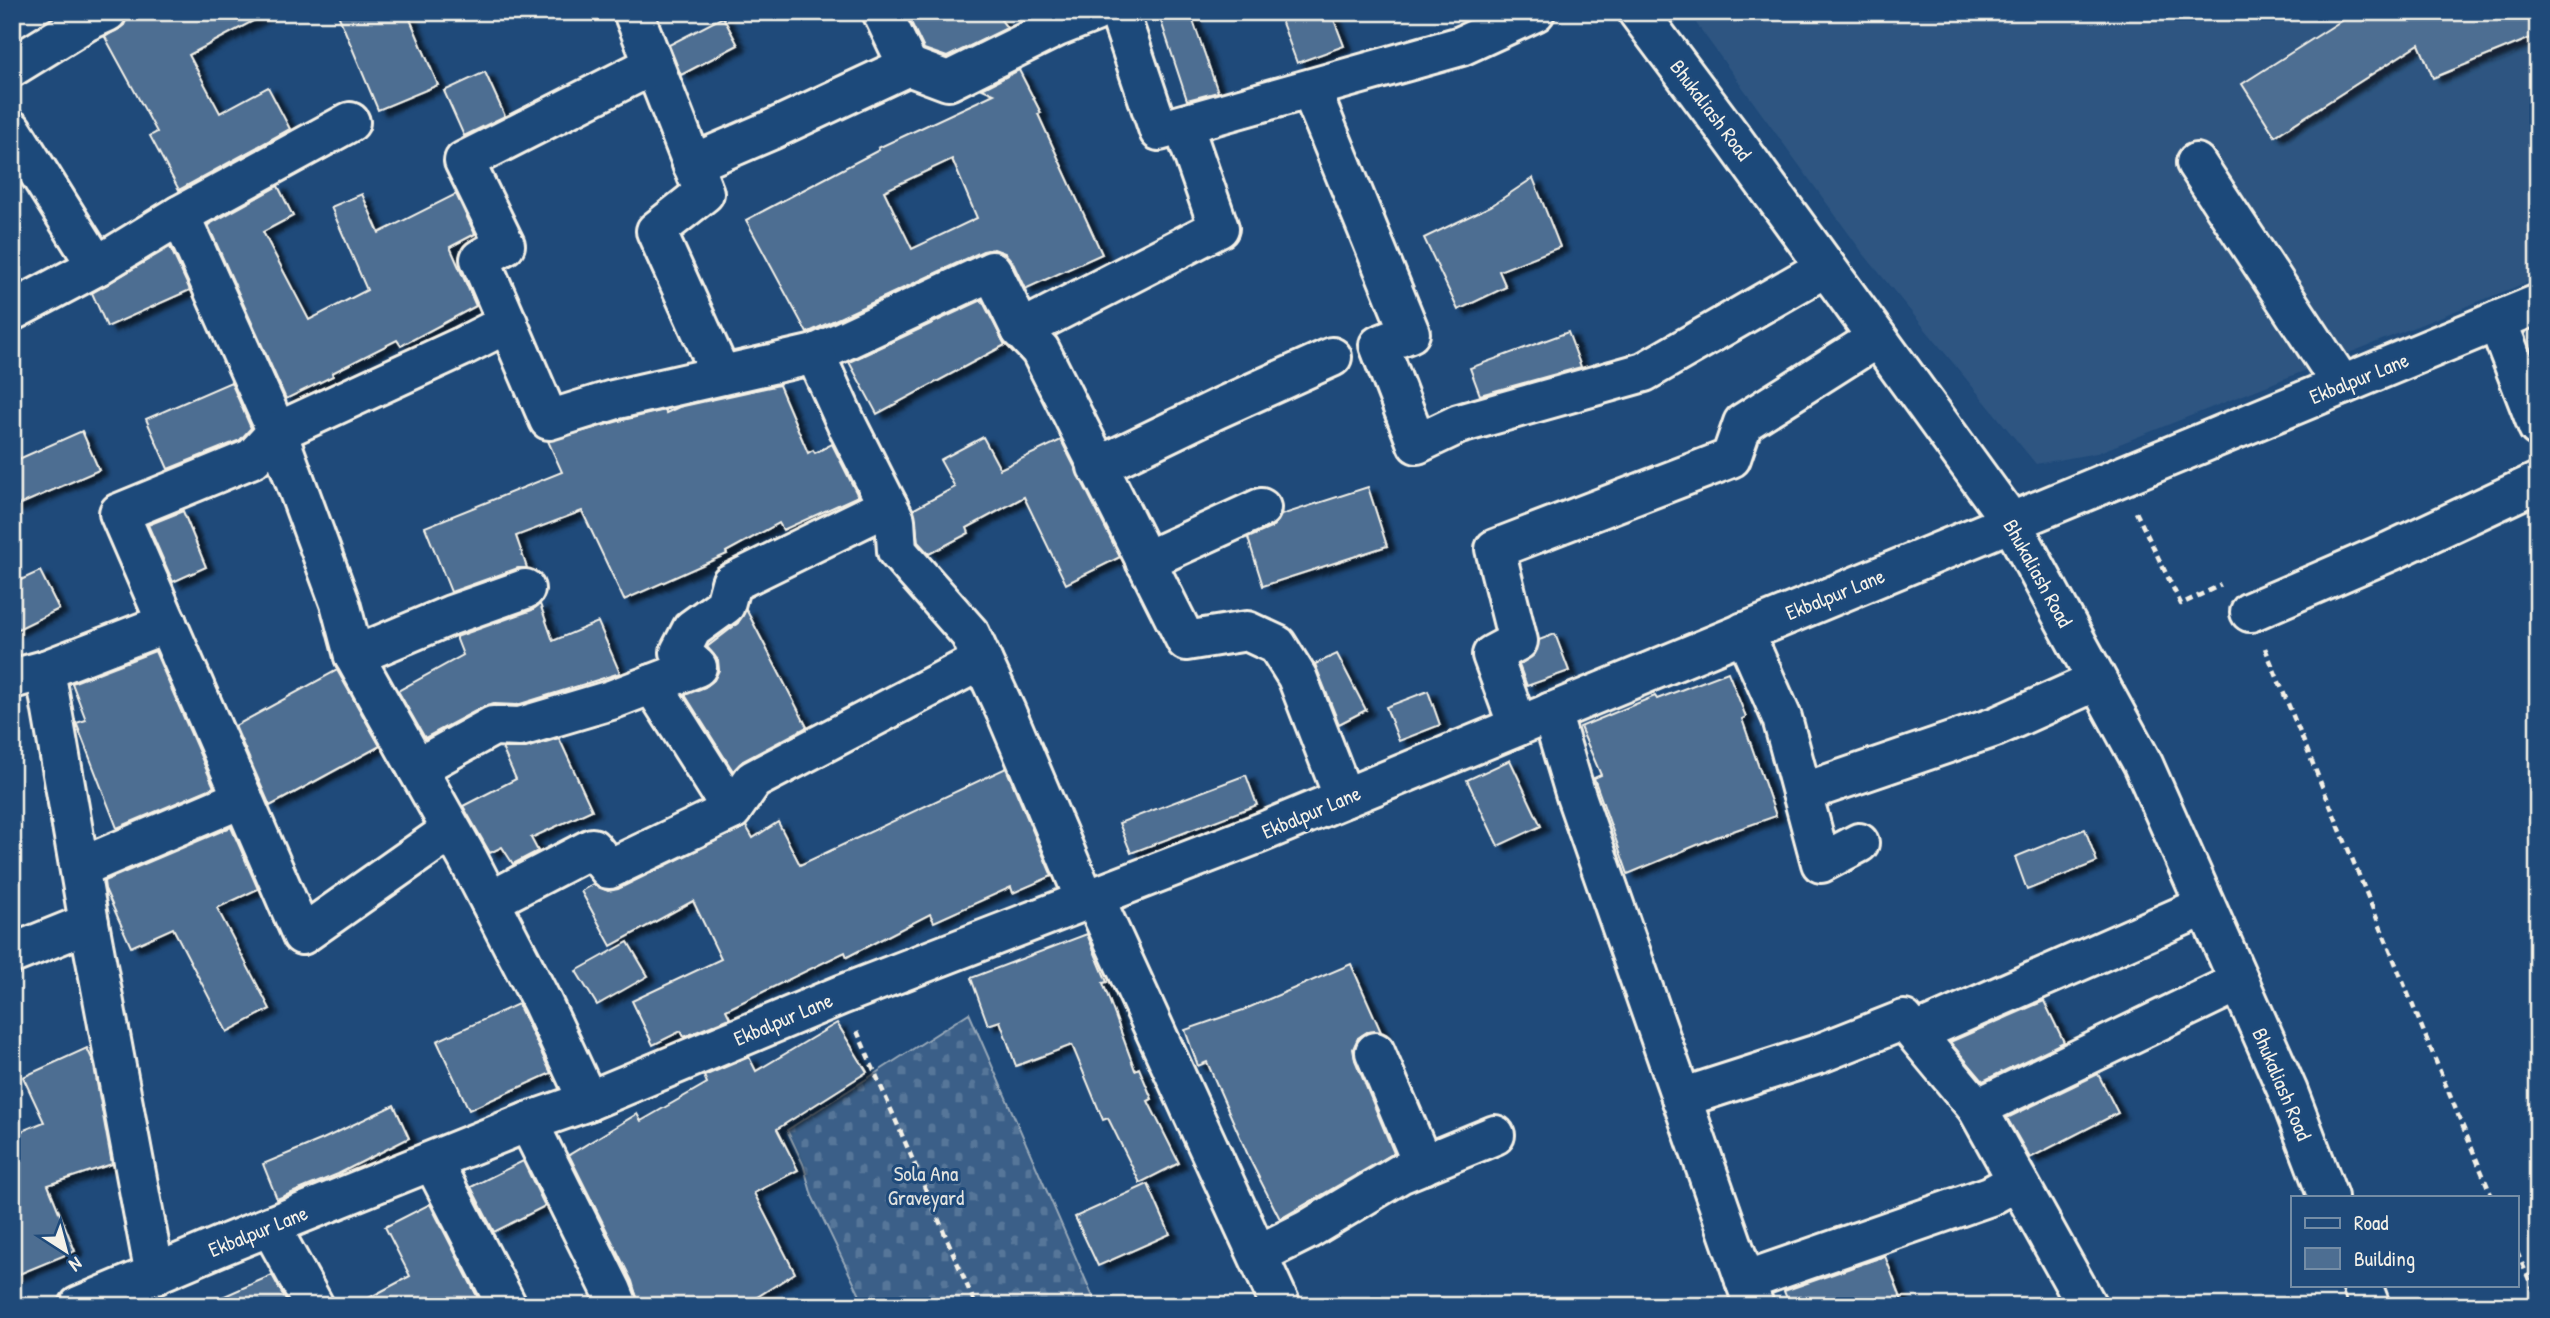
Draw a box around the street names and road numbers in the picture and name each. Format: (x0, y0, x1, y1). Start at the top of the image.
street label: Bhukaliash Road (1663, 54, 1759, 166)
street label: Ekbalpur Lane (2305, 345, 2413, 411)
street label: Bhukaliash Road (1996, 514, 2080, 632)
street label: Ekbalpur Lane (1781, 561, 1889, 627)
street label: Ekbalpur Lane (1257, 778, 1365, 846)
street label: Ekbalpur Lane (729, 985, 837, 1053)
street label: Bhukaliash Road (2245, 1023, 2319, 1145)
street label: Ekbalpur Lane (204, 1198, 312, 1264)

